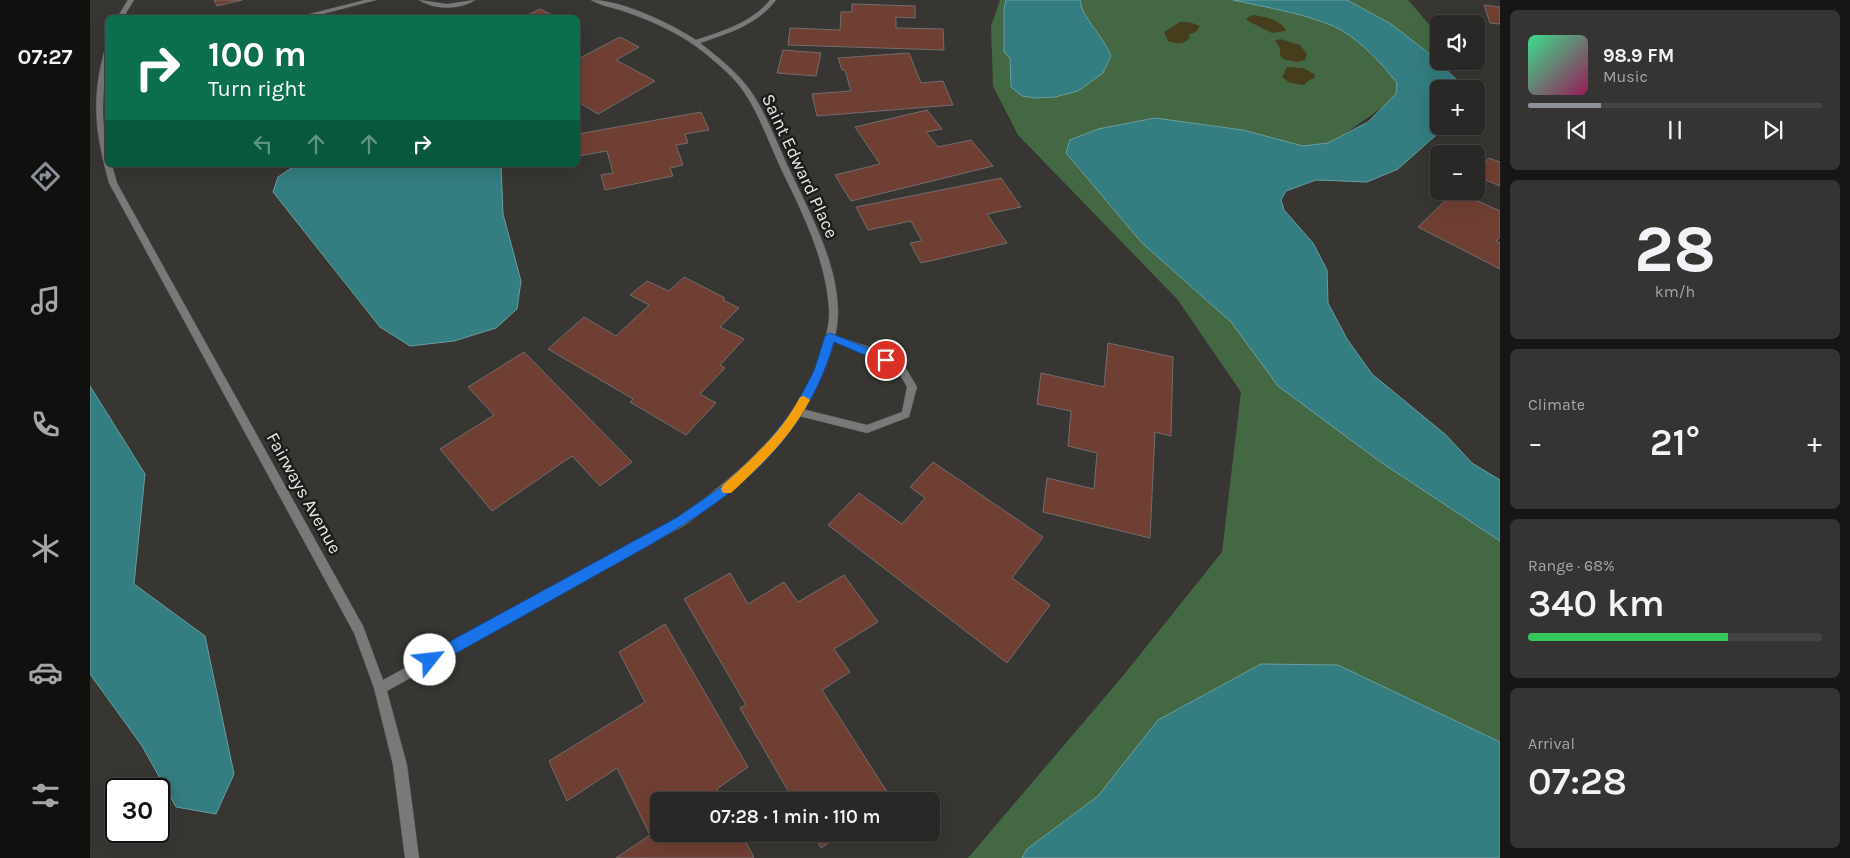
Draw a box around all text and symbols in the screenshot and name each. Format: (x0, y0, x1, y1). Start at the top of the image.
map controls (1430, 15, 1485, 200)
button: sound (1430, 15, 1485, 70)
text: 100 m (208, 34, 307, 75)
icon: right (125, 35, 190, 100)
text: 07:27 (17, 44, 73, 70)
text: 98.9 FM (1603, 45, 1674, 67)
text: Music (1603, 67, 1648, 86)
text: Turn right (208, 76, 306, 102)
button: + (1430, 80, 1485, 135)
street label: Saint Edward Place (757, 90, 843, 242)
icon: previous (1563, 116, 1591, 144)
icon: pause (1661, 116, 1689, 144)
icon: next (1759, 116, 1787, 144)
icon: left (249, 130, 277, 158)
icon: ahead (302, 130, 330, 158)
icon: ahead (355, 130, 383, 158)
icon: right (408, 130, 436, 158)
button: − (1430, 145, 1485, 200)
icon: directions (28, 159, 63, 194)
text: 28 (1634, 211, 1716, 287)
text: km/h (1655, 282, 1695, 301)
icon: music (28, 283, 63, 318)
pin (865, 339, 907, 381)
icon: arrive (872, 346, 900, 374)
text: Climate (1528, 395, 1585, 414)
icon: phone (28, 407, 63, 442)
text: 21° (1650, 420, 1700, 465)
text: − (1528, 426, 1543, 459)
text: + (1807, 426, 1822, 459)
street label: Fairways Avenue (262, 429, 346, 557)
icon: climate (28, 531, 63, 566)
text: Range · 68% (1528, 556, 1615, 575)
text: 340 km (1528, 581, 1665, 626)
position arrow (403, 633, 455, 685)
icon: car (28, 655, 63, 690)
text: Arrival (1528, 734, 1575, 753)
text: 07:28 (1528, 759, 1627, 804)
icon: filters (28, 778, 63, 813)
speed limit sign: 30 (105, 778, 170, 843)
text: 07:28 · 1 min · 110 m (709, 806, 881, 828)

